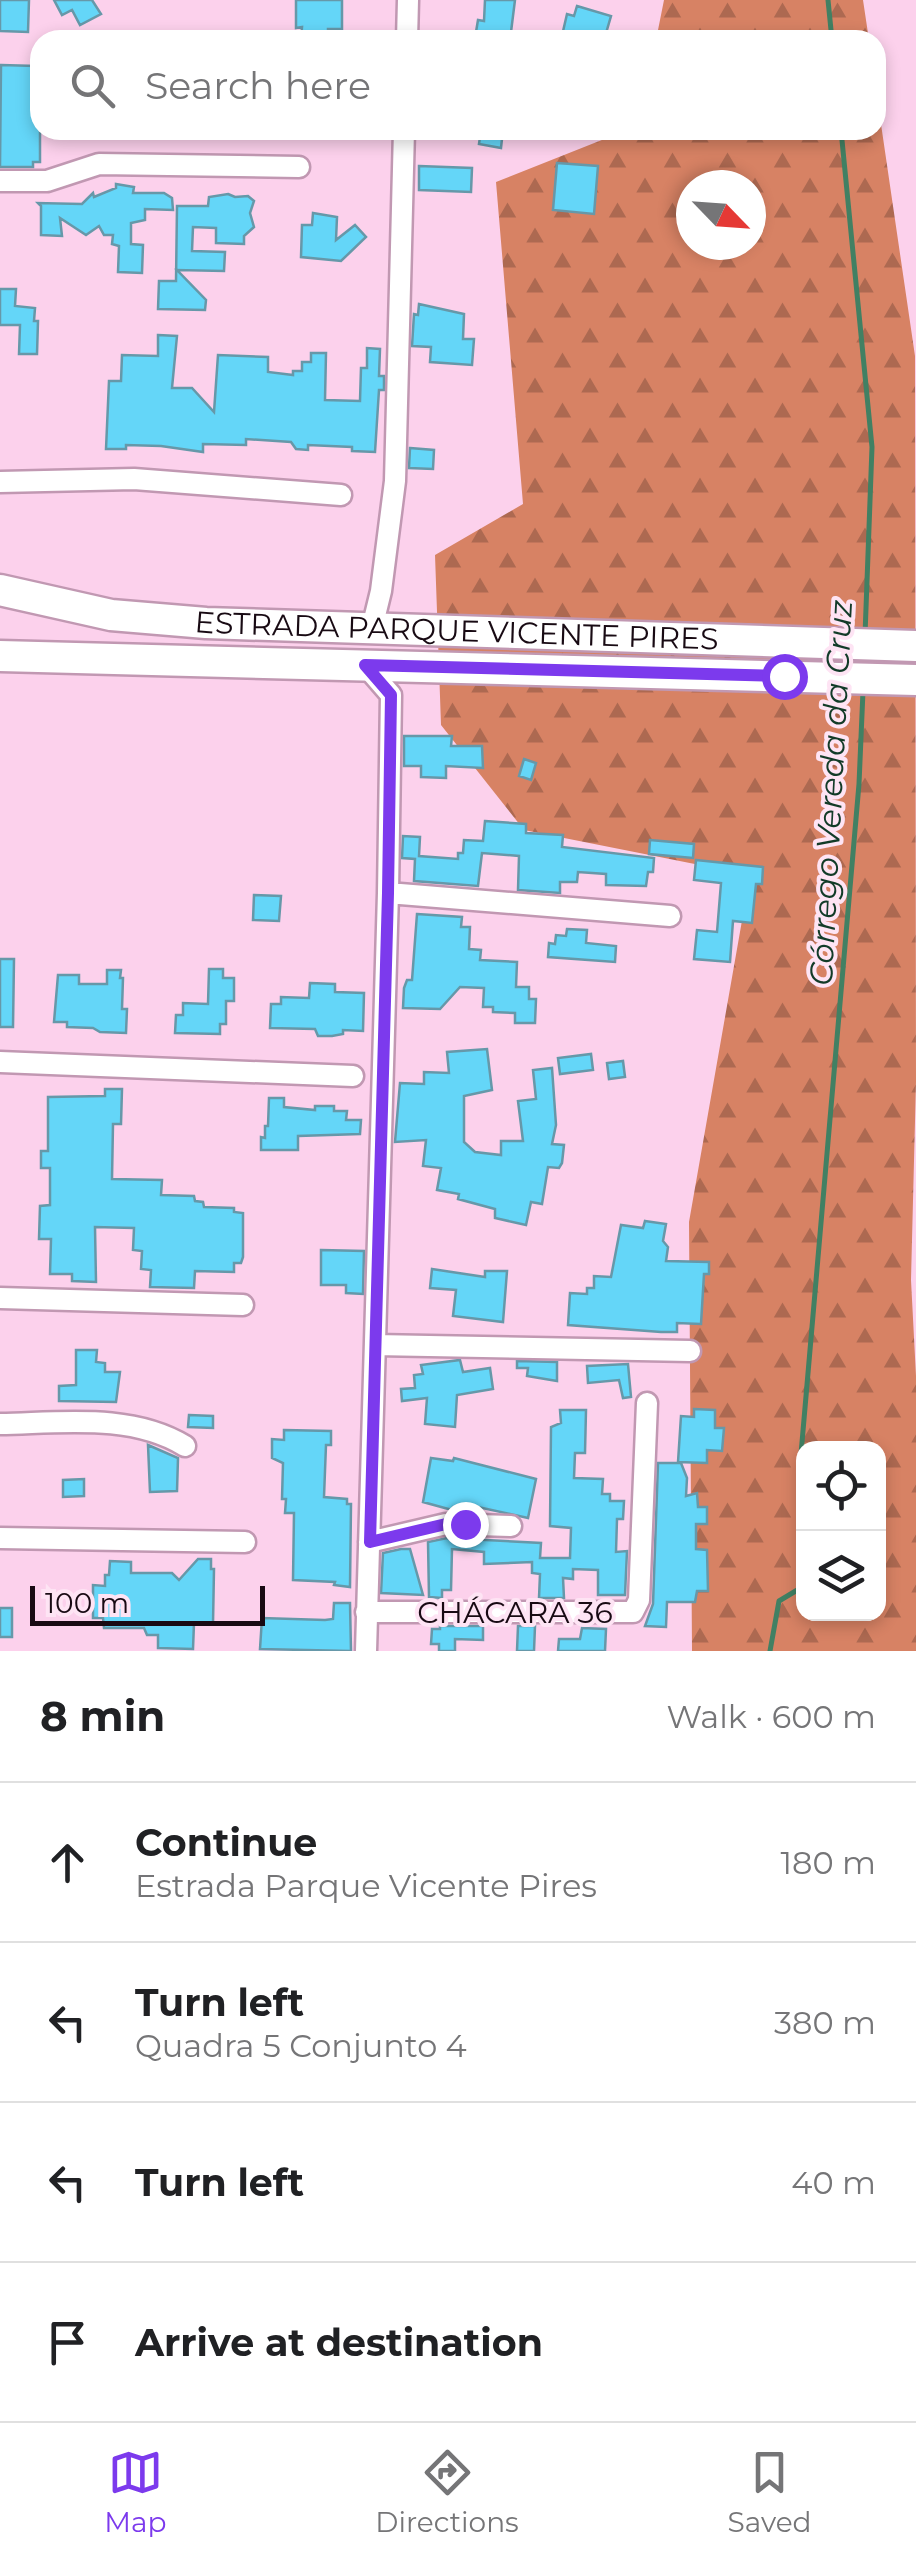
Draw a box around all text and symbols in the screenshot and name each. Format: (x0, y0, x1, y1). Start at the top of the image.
search box (30, 30, 886, 140)
icon: search (65, 58, 120, 113)
text: Search here (145, 62, 371, 109)
north arrow (676, 170, 766, 260)
water label: Córrego Vereda da Cruz (801, 599, 860, 987)
street label: ESTRADA PARQUE VICENTE PIRES (193, 603, 719, 658)
route start (762, 654, 808, 700)
map controls (796, 1441, 886, 1621)
button: locate (796, 1441, 886, 1531)
route end (443, 1502, 489, 1548)
button: layers (796, 1531, 886, 1621)
scale bar (30, 1581, 265, 1626)
text: 100 m (45, 1586, 129, 1620)
street label: CHÁCARA 36 (417, 1594, 613, 1631)
text: 8 min (40, 1690, 165, 1742)
text: Walk · 600 m (667, 1697, 876, 1736)
text: Continue (135, 1819, 317, 1866)
icon: ahead (40, 1835, 95, 1890)
text: 180 m (781, 1843, 876, 1882)
text: Estrada Parque Vicente Pires (135, 1866, 597, 1905)
text: Turn left (135, 1979, 304, 2026)
icon: left (40, 1995, 95, 2050)
text: 380 m (774, 2003, 876, 2042)
text: Quadra 5 Conjunto 4 (135, 2026, 467, 2065)
icon: left (40, 2155, 95, 2210)
text: Turn left (135, 2159, 304, 2206)
text: 40 m (791, 2163, 876, 2202)
icon: arrive (40, 2315, 95, 2370)
text: Arrive at destination (135, 2319, 543, 2366)
tab: Map (104, 2445, 167, 2539)
tab: Directions (375, 2445, 519, 2539)
tab: Saved (727, 2445, 812, 2539)

